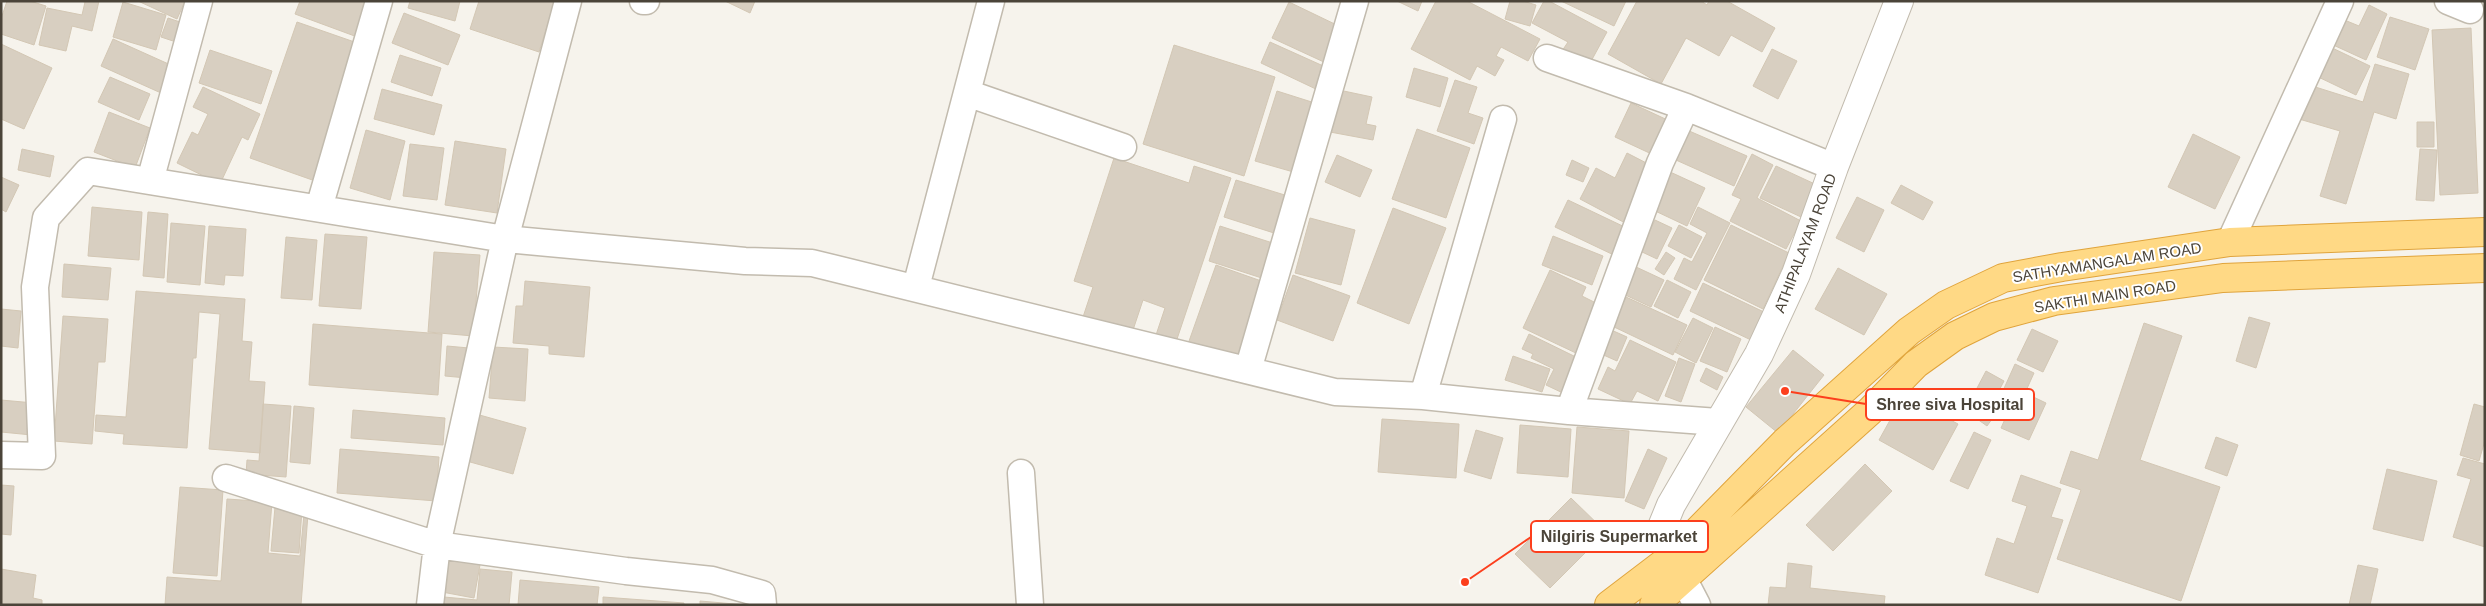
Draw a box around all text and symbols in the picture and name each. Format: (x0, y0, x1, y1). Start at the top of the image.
street label: ATHIPALAYAM ROAD (1771, 171, 1840, 315)
street label: SATHYAMANGALAM ROAD (2011, 239, 2203, 285)
street label: SAKTHI MAIN ROAD (2033, 276, 2177, 316)
callout: Shree siva Hospital (1866, 389, 2034, 420)
text: Shree siva Hospital (1876, 396, 2024, 413)
callout: Nilgiris Supermarket (1531, 521, 1708, 552)
text: Nilgiris Supermarket (1541, 528, 1698, 545)

